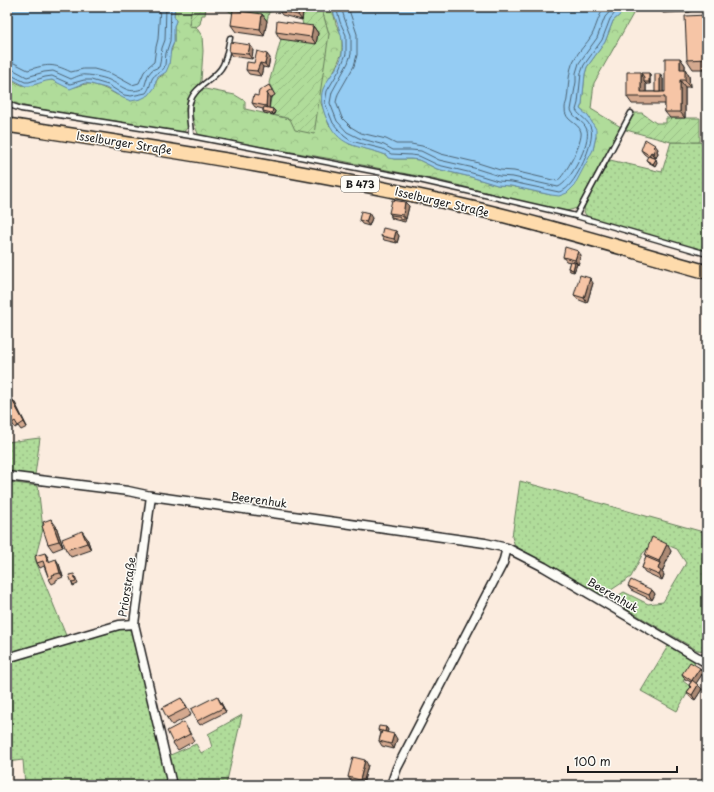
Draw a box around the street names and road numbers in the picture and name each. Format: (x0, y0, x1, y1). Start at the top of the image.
street label: Isselburger Straße (75, 127, 173, 158)
road number: B 473 (341, 176, 379, 192)
street label: Isselburger Straße (393, 182, 491, 221)
street label: Beerenhuk (230, 487, 289, 512)
street label: Priorstraße (113, 556, 140, 618)
street label: Beerenhuk (584, 573, 643, 616)

